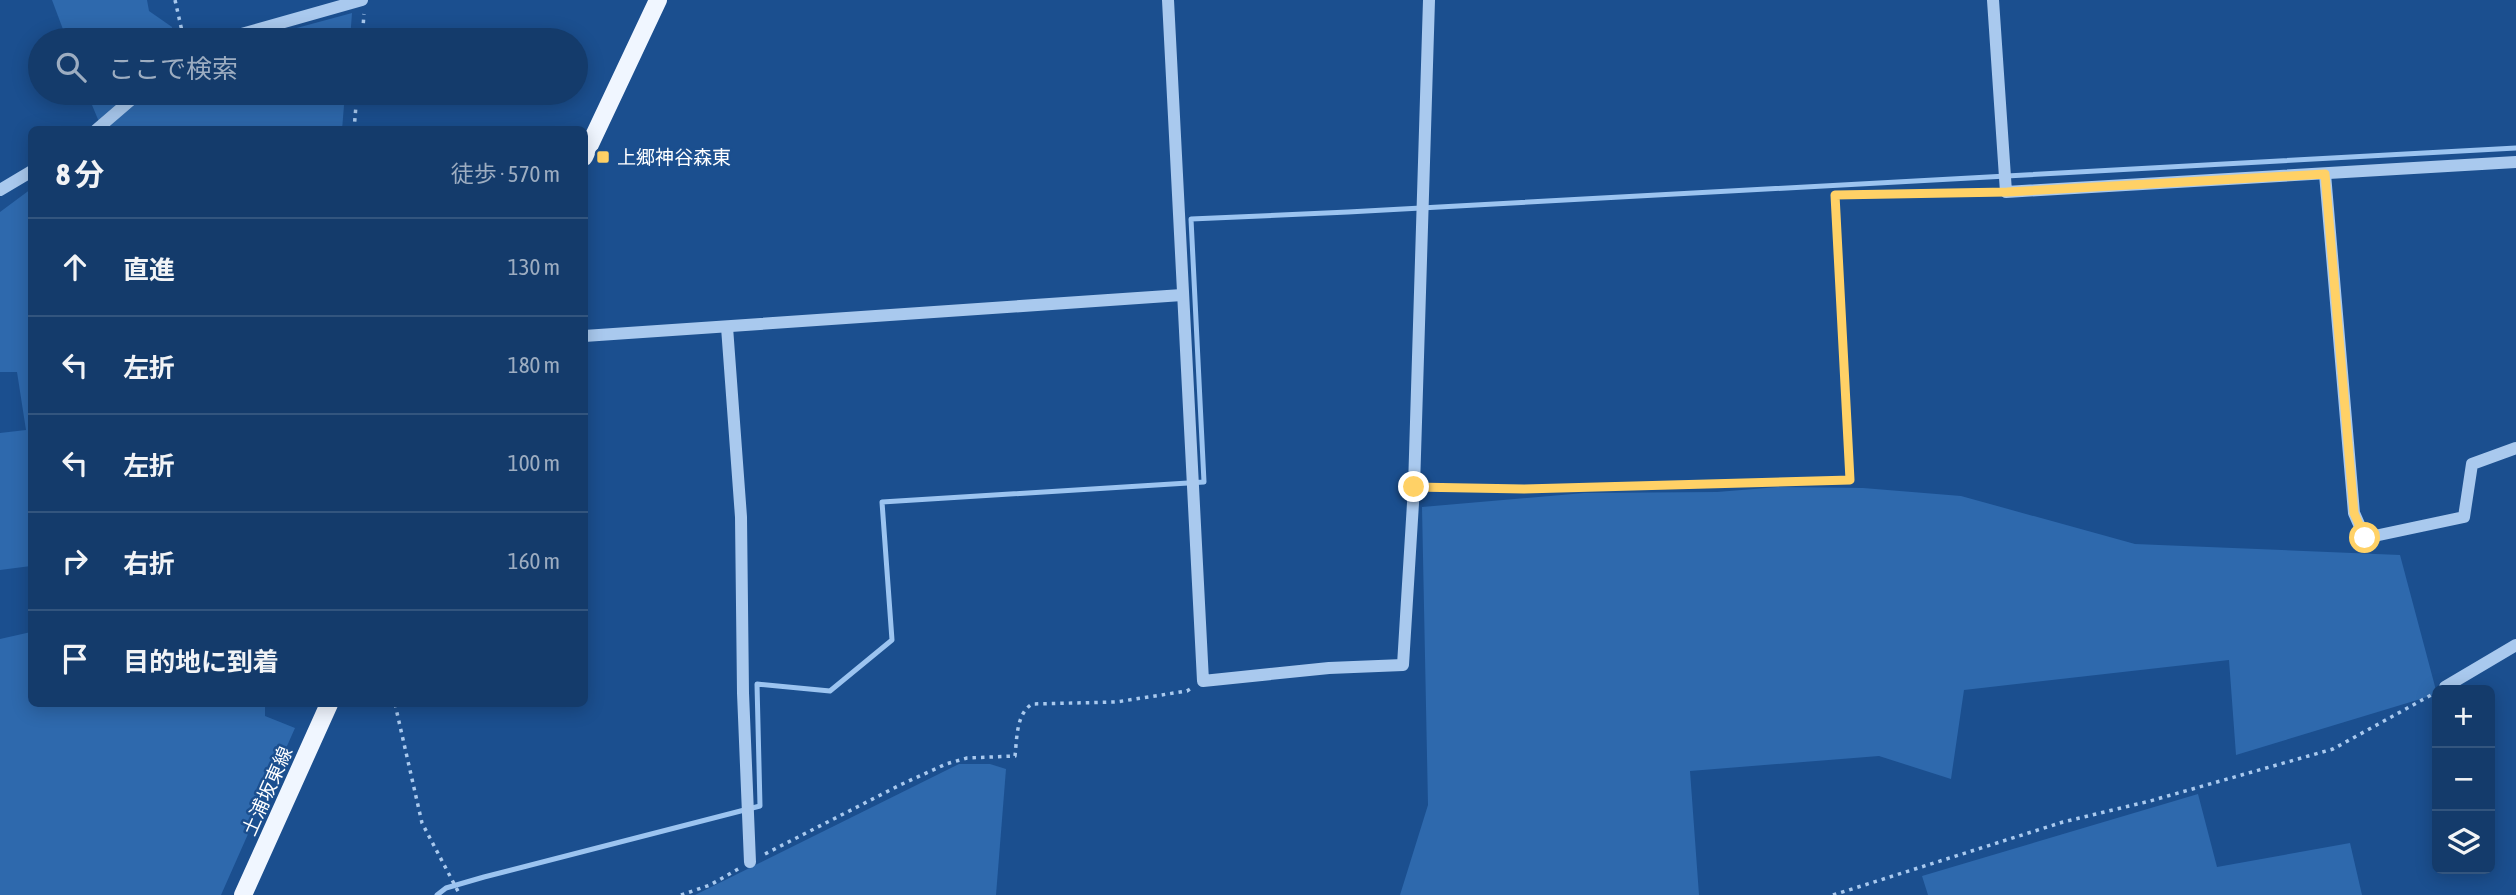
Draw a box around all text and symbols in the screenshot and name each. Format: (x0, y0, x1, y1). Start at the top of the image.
search box (28, 28, 588, 105)
icon: search (52, 48, 90, 86)
text: ここで検索 (108, 54, 238, 84)
place label: 上郷神谷森東 (617, 146, 731, 168)
marker: 上郷神谷森東 (595, 149, 611, 165)
text: 8 分 (56, 157, 104, 191)
text: 徒歩 · 570 m (451, 161, 560, 187)
icon: ahead (56, 248, 94, 286)
text: 130 m (508, 254, 560, 280)
text: 直進 (123, 255, 175, 285)
icon: left (56, 346, 94, 384)
text: 180 m (508, 352, 560, 378)
text: 左折 (123, 353, 175, 383)
icon: left (56, 444, 94, 482)
text: 100 m (508, 450, 560, 476)
text: 左折 (123, 451, 175, 481)
route end (1398, 471, 1429, 502)
route start (2349, 522, 2380, 553)
icon: right (56, 542, 94, 580)
text: 160 m (508, 548, 560, 574)
text: 右折 (123, 549, 175, 579)
icon: arrive (56, 640, 94, 678)
text: 目的地に到着 (123, 647, 279, 677)
map controls (2432, 685, 2495, 874)
button: + (2432, 685, 2495, 748)
street label: 土浦坂東線 (238, 743, 296, 839)
button: − (2432, 748, 2495, 811)
button: layers (2432, 811, 2495, 874)

